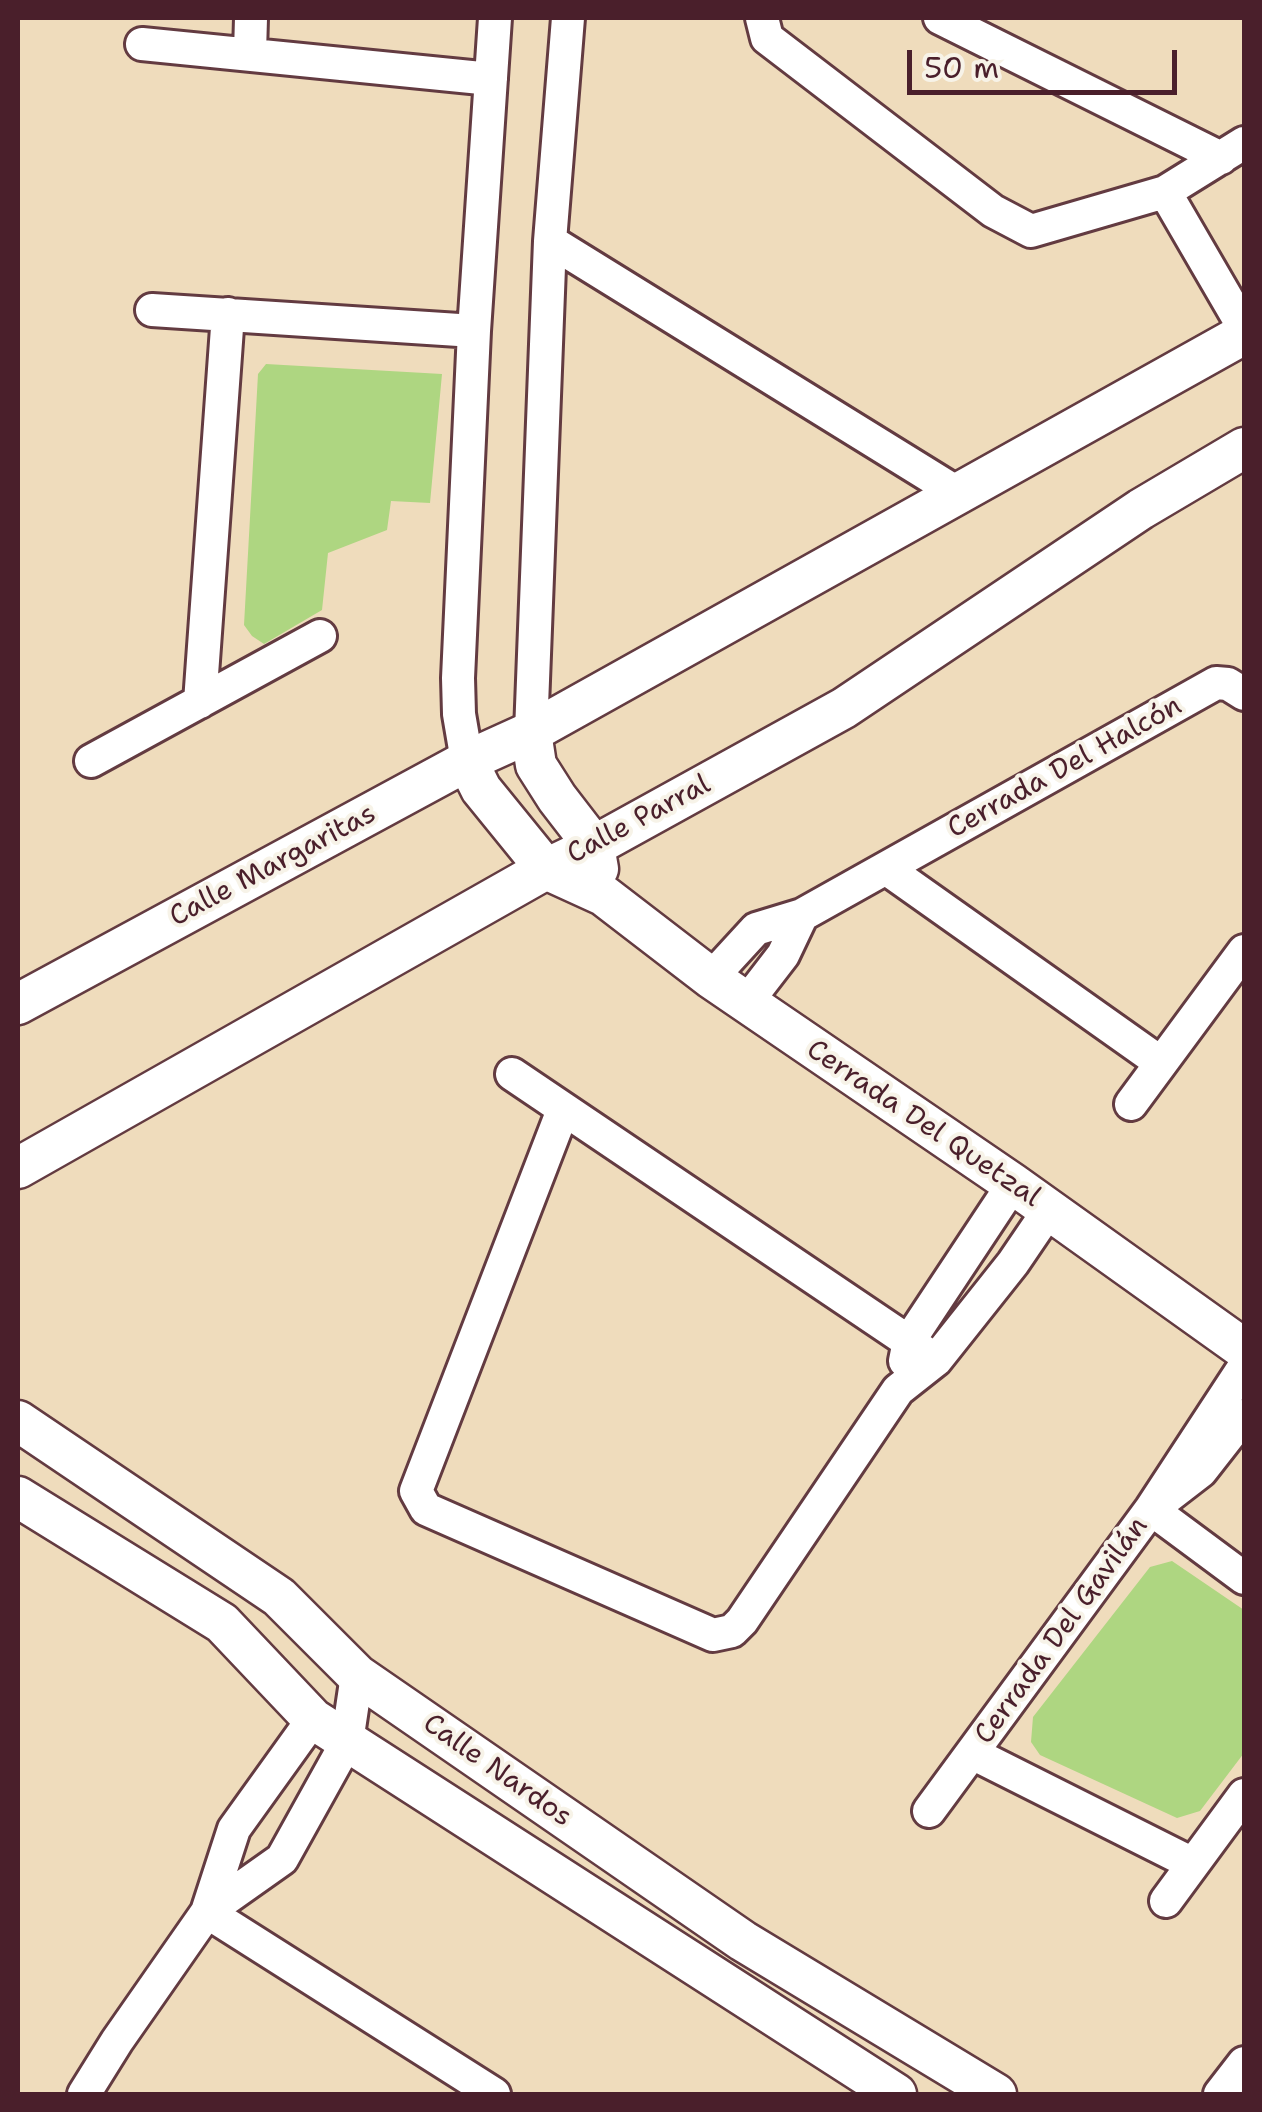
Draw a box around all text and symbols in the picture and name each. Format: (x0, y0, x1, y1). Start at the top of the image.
scale bar (912, 30, 1182, 92)
text: 50 m (924, 47, 999, 88)
street label: Cerrada Del Halcón (942, 690, 1188, 846)
street label: Calle Parral (562, 768, 716, 872)
street label: Calle Margaritas (164, 797, 382, 935)
street label: Cerrada Del Quetzal (800, 1033, 1046, 1215)
street label: Cerrada Del Gavilán (968, 1511, 1156, 1751)
street label: Calle Nardos (416, 1707, 578, 1835)

